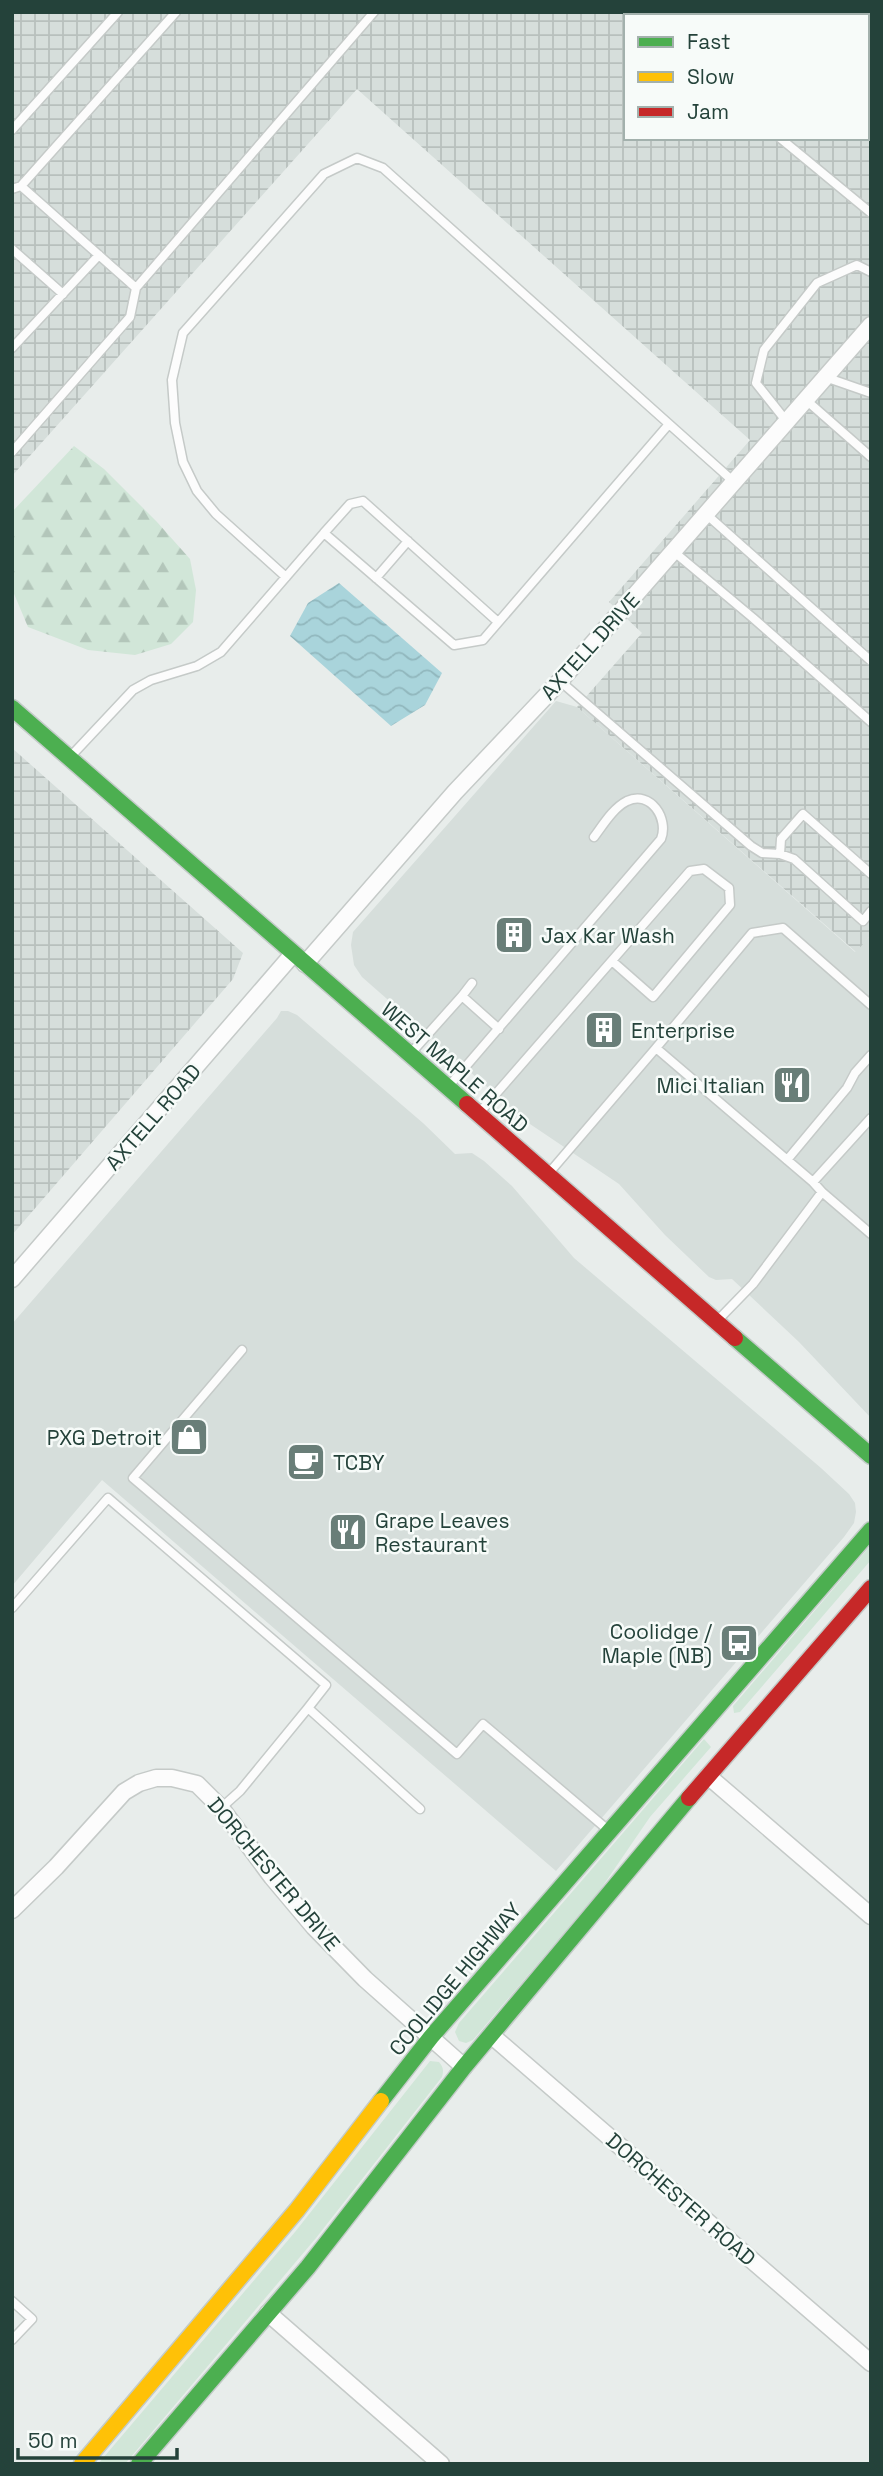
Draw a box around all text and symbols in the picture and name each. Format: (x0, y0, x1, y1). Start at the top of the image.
legend (624, 14, 869, 140)
text: Fast (687, 28, 731, 55)
text: Slow (687, 63, 735, 90)
text: Jam (687, 98, 729, 125)
street label: AXTELL DRIVE (535, 587, 645, 705)
building icon: Jax Kar Wash (493, 914, 535, 956)
place label: Jax Kar Wash (541, 922, 675, 949)
street label: WEST MAPLE ROAD (376, 996, 534, 1138)
building icon: Enterprise (583, 1009, 625, 1051)
place label: Enterprise (631, 1017, 735, 1044)
street label: AXTELL ROAD (99, 1058, 207, 1176)
restaurant icon: Mici Italian (771, 1064, 813, 1106)
place label: Mici Italian (657, 1072, 765, 1099)
shop icon: PXG Detroit (168, 1416, 210, 1458)
place label: PXG Detroit (47, 1424, 162, 1451)
cafe icon: TCBY (285, 1441, 327, 1483)
place label: TCBY (333, 1449, 385, 1476)
place label: Grape Leaves Restaurant (375, 1507, 510, 1558)
restaurant icon: Grape Leaves Restaurant (327, 1511, 369, 1553)
place label: Coolidge / Maple (NB) (602, 1618, 712, 1669)
bus stop icon: Coolidge / Maple (NB) (718, 1622, 760, 1664)
street label: DORCHESTER DRIVE (202, 1792, 346, 1956)
street label: COOLIDGE HIGHWAY (383, 1897, 527, 2061)
street label: DORCHESTER ROAD (601, 2127, 761, 2271)
scale bar (18, 2416, 177, 2460)
text: 50 m (28, 2427, 78, 2454)

